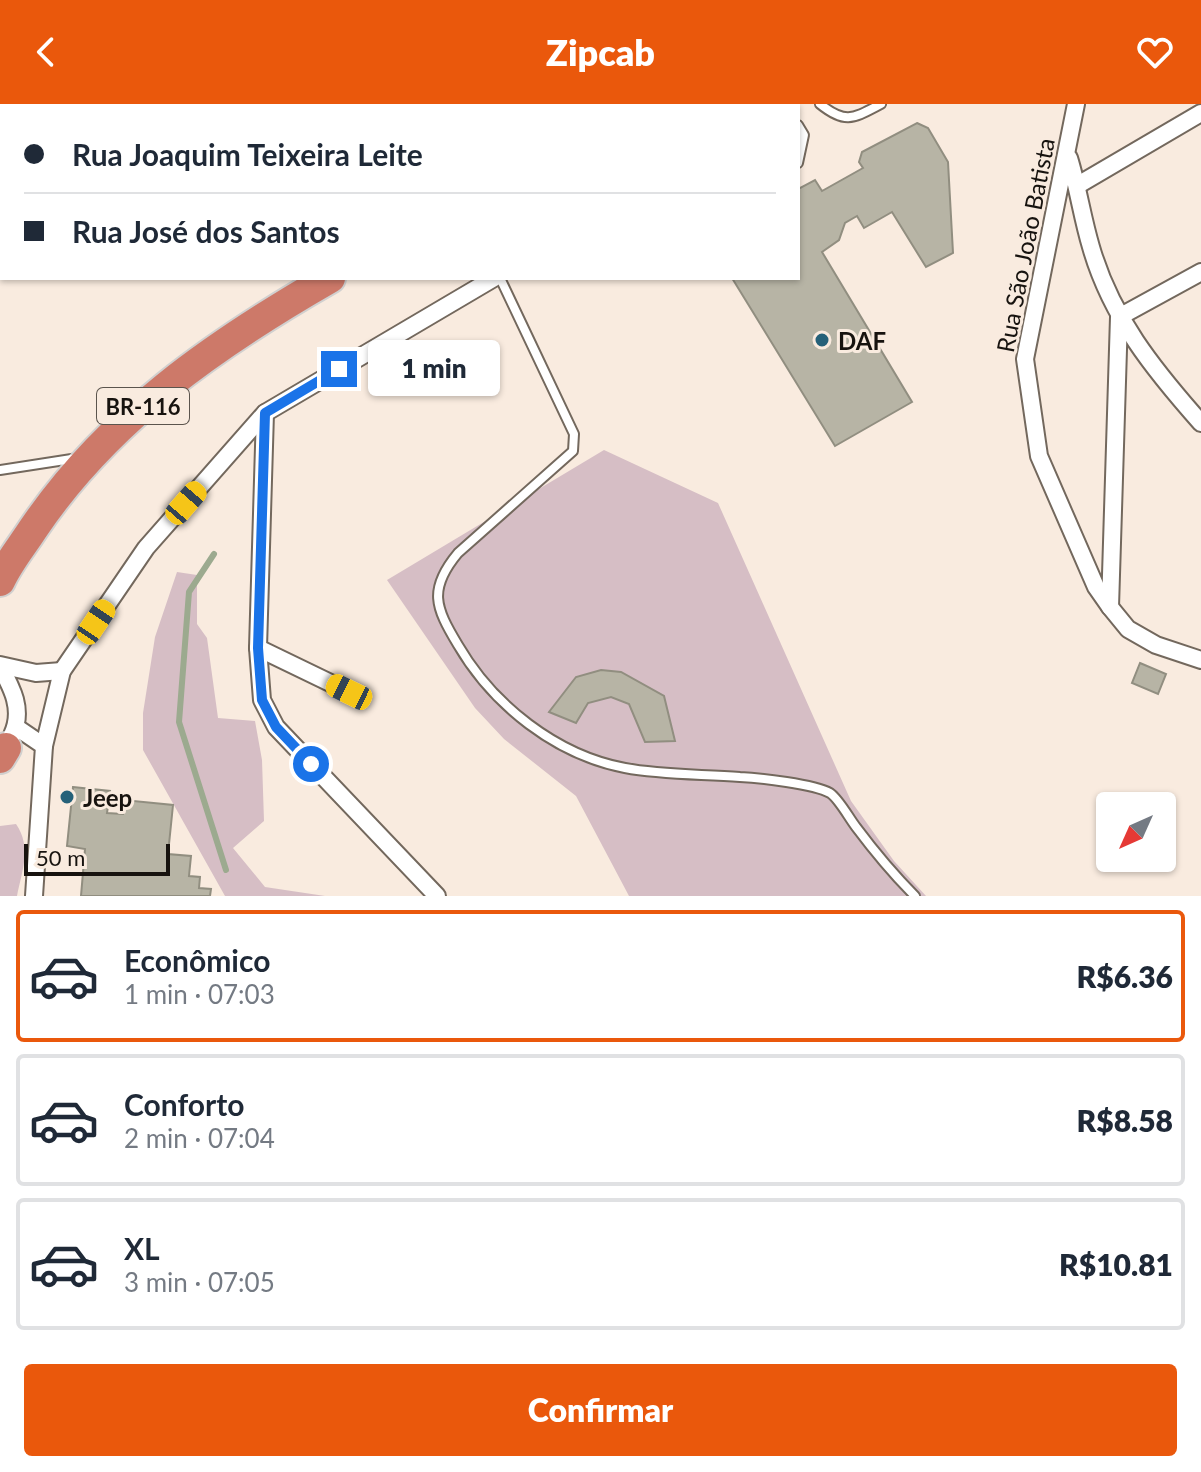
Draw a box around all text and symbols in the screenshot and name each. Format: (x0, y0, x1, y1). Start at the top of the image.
icon: back (24, 30, 68, 74)
text: Zipcab (546, 30, 655, 74)
icon: heart (1133, 30, 1177, 74)
street label: Rua São João Batista (990, 135, 1060, 355)
text: Rua Joaquim Teixeira Leite (72, 136, 423, 172)
text: Rua José dos Santos (72, 213, 340, 249)
place label: DAF (838, 326, 886, 355)
marker: DAF (813, 331, 831, 349)
callout: 1 min (367, 341, 499, 397)
route end (321, 351, 357, 387)
text: 1 min (402, 352, 466, 384)
road number: BR-116 (97, 388, 189, 424)
car (161, 477, 211, 529)
car (73, 595, 119, 649)
car (322, 671, 376, 713)
route start (293, 746, 329, 782)
place label: Jeep (83, 783, 132, 812)
marker: Jeep (58, 788, 76, 806)
north arrow (1096, 792, 1176, 872)
map controls (1096, 792, 1176, 872)
scale bar (24, 840, 170, 876)
text: 50 m (36, 844, 85, 871)
icon: car (28, 940, 100, 1012)
text: Econômico (124, 942, 270, 978)
text: R$6.36 (1077, 958, 1173, 994)
text: 1 min · 07:03 (124, 978, 275, 1010)
icon: car (28, 1084, 100, 1156)
text: Conforto (124, 1086, 244, 1122)
text: R$8.58 (1077, 1102, 1173, 1138)
text: 2 min · 07:04 (124, 1122, 275, 1154)
icon: car (28, 1228, 100, 1300)
text: XL (124, 1230, 160, 1266)
text: R$10.81 (1059, 1246, 1173, 1282)
text: 3 min · 07:05 (124, 1266, 275, 1298)
button: Confirmar (24, 1364, 1177, 1456)

